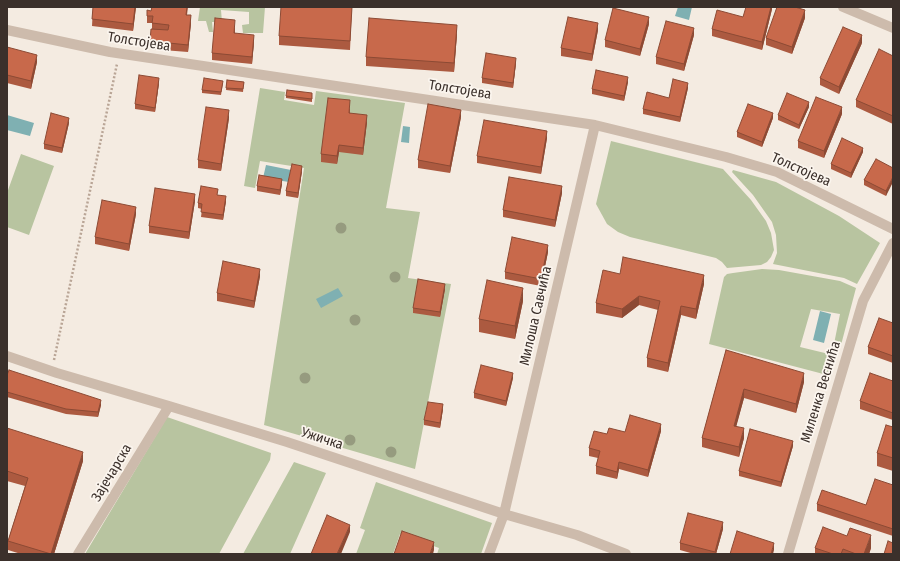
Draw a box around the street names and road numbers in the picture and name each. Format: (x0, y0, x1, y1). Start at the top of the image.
street label: Толстојева (107, 29, 171, 55)
street label: Толстојева (428, 77, 492, 103)
street label: Толстојева (769, 150, 833, 190)
street label: Милоша Савчића (516, 265, 556, 367)
street label: Миленка Веснића (798, 339, 844, 445)
street label: Ужичка (299, 424, 345, 454)
street label: Зајечарска (88, 441, 136, 505)

